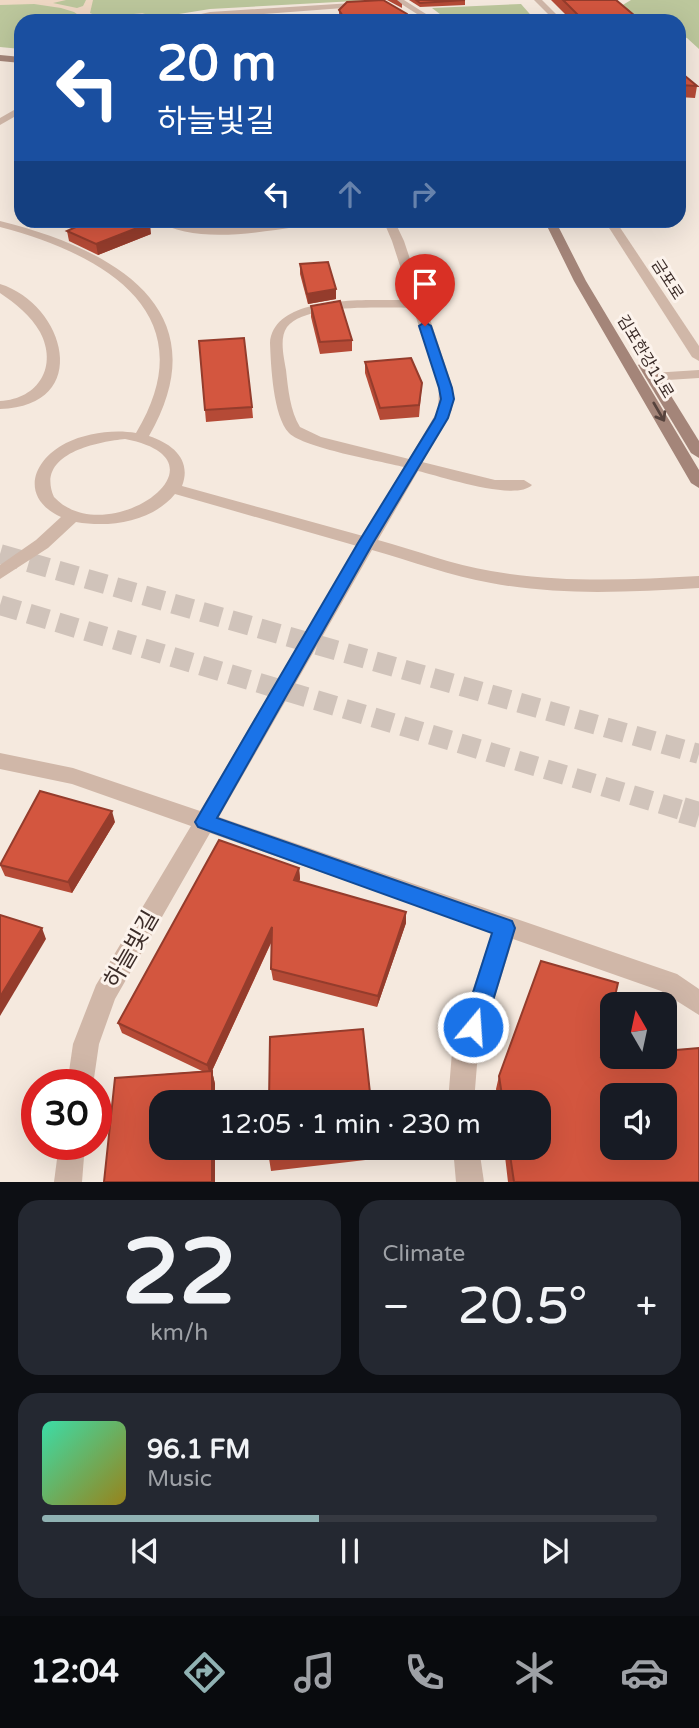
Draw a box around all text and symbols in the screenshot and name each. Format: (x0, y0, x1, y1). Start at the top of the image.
text: 20 m (157, 35, 276, 94)
icon: left (42, 42, 133, 133)
text: 하늘빛길 (157, 103, 275, 141)
icon: left (258, 175, 296, 213)
icon: ahead (331, 175, 369, 213)
icon: right (404, 175, 442, 213)
pin (395, 254, 455, 326)
street label: 금포로 (647, 256, 688, 304)
icon: arrive (406, 265, 444, 303)
street label: 김포한강11로 (612, 311, 678, 402)
one-way arrow (653, 401, 666, 422)
street label: 하늘빛길 (99, 906, 165, 993)
position arrow (436, 990, 510, 1064)
north arrow (600, 992, 677, 1069)
map controls (600, 992, 677, 1160)
speed limit sign: 30 (21, 1069, 112, 1160)
button: sound (600, 1083, 677, 1160)
text: 12:05 · 1 min · 230 m (219, 1109, 481, 1140)
text: 22 (122, 1218, 236, 1328)
text: Climate (383, 1240, 465, 1268)
text: 20.5° (458, 1275, 588, 1338)
text: − (383, 1284, 410, 1330)
text: + (636, 1284, 657, 1330)
text: km/h (150, 1319, 208, 1347)
text: 96.1 FM (147, 1434, 250, 1465)
text: Music (147, 1465, 212, 1493)
icon: previous (126, 1532, 164, 1570)
icon: pause (331, 1532, 369, 1570)
icon: next (536, 1532, 574, 1570)
icon: directions (180, 1648, 229, 1697)
icon: music (290, 1648, 339, 1697)
icon: phone (400, 1648, 449, 1697)
icon: climate (510, 1648, 559, 1697)
icon: car (620, 1648, 669, 1697)
text: 12:04 (30, 1653, 119, 1691)

